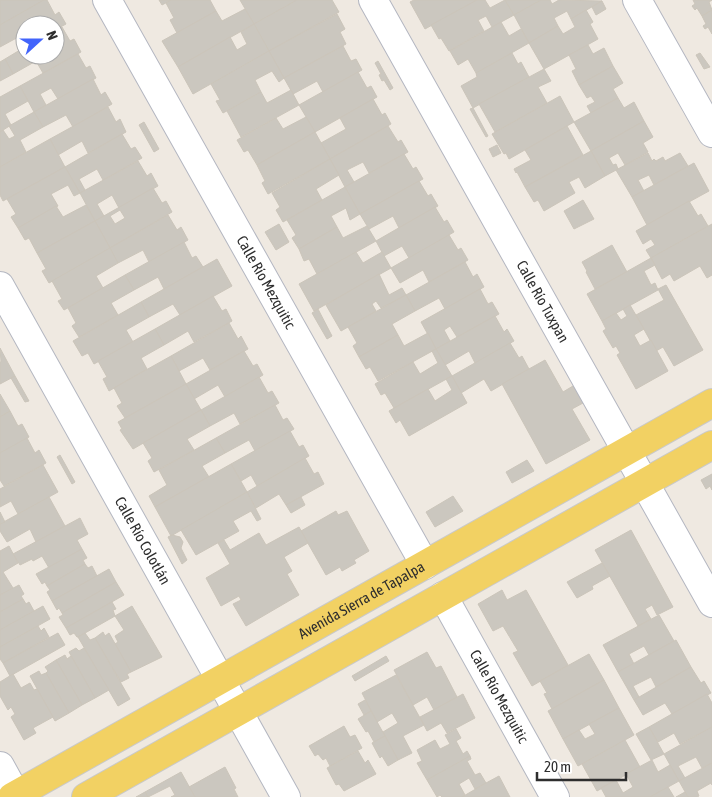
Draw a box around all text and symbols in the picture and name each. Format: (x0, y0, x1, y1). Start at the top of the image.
north arrow (15, 15, 65, 65)
text: N (43, 29, 61, 42)
street label: Calle Río Mezquitic (233, 233, 299, 332)
street label: Calle Río Tuxpan (513, 257, 573, 345)
street label: Calle Río Colotlán (112, 494, 174, 587)
street label: Avenida Sierra de Tapalpa (295, 558, 427, 642)
street label: Calle Río Mezquitic (467, 647, 532, 746)
scale bar (537, 750, 626, 782)
text: 20 m (544, 758, 571, 775)

